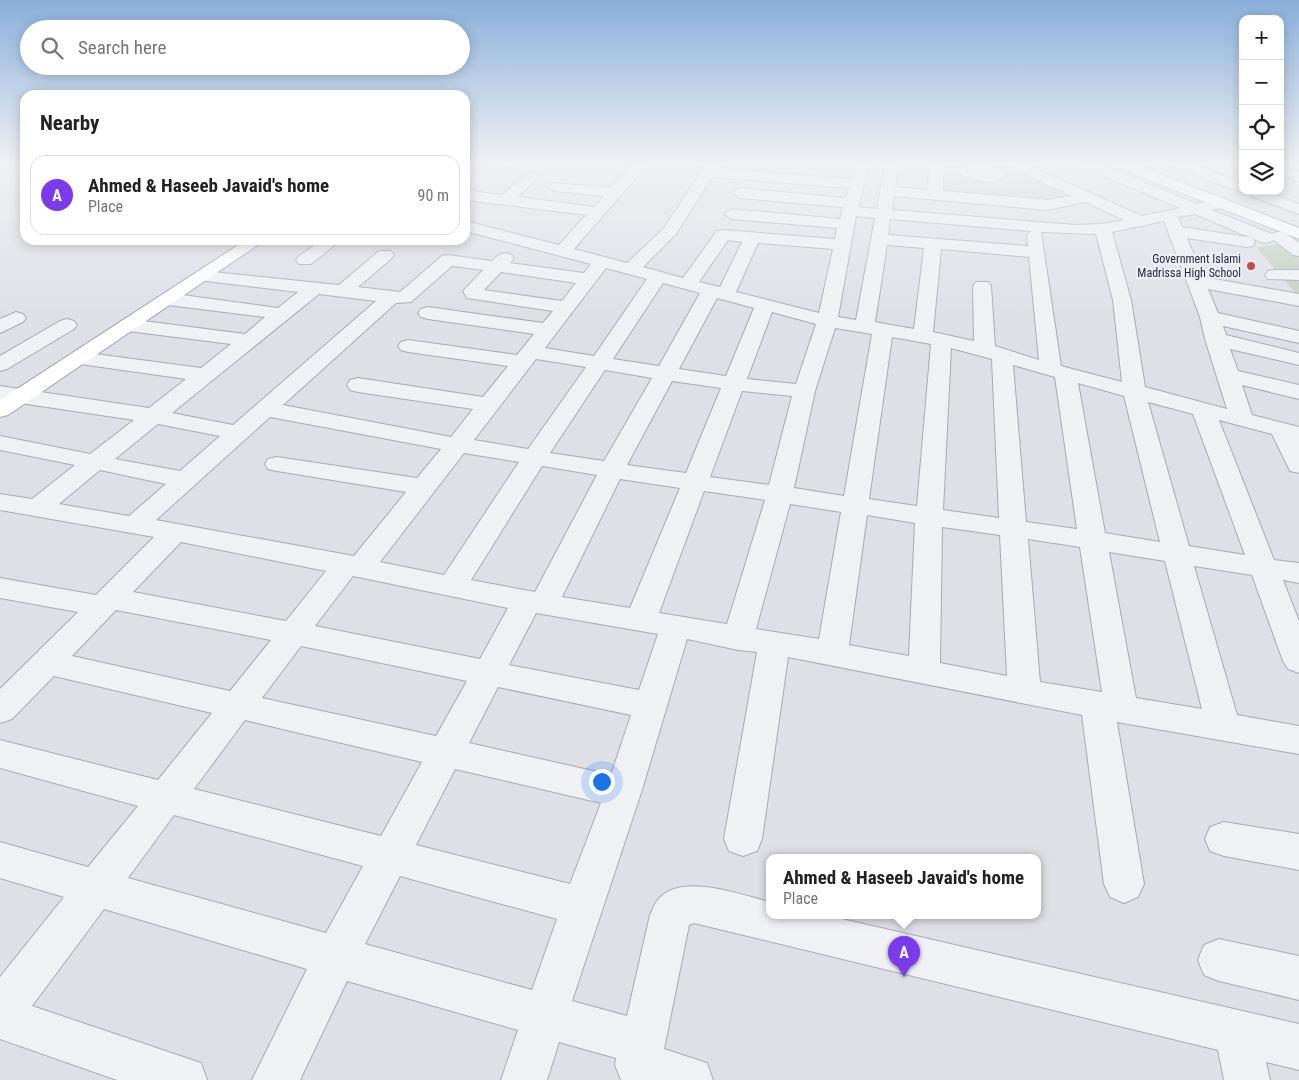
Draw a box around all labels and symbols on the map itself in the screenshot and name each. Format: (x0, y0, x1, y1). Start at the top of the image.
place label: Government Islami Madrissa High School (1137, 252, 1241, 280)
marker: Government Islami Madrissa High School (1245, 260, 1257, 272)
your location (589, 769, 615, 795)
pin: A (888, 936, 920, 977)

